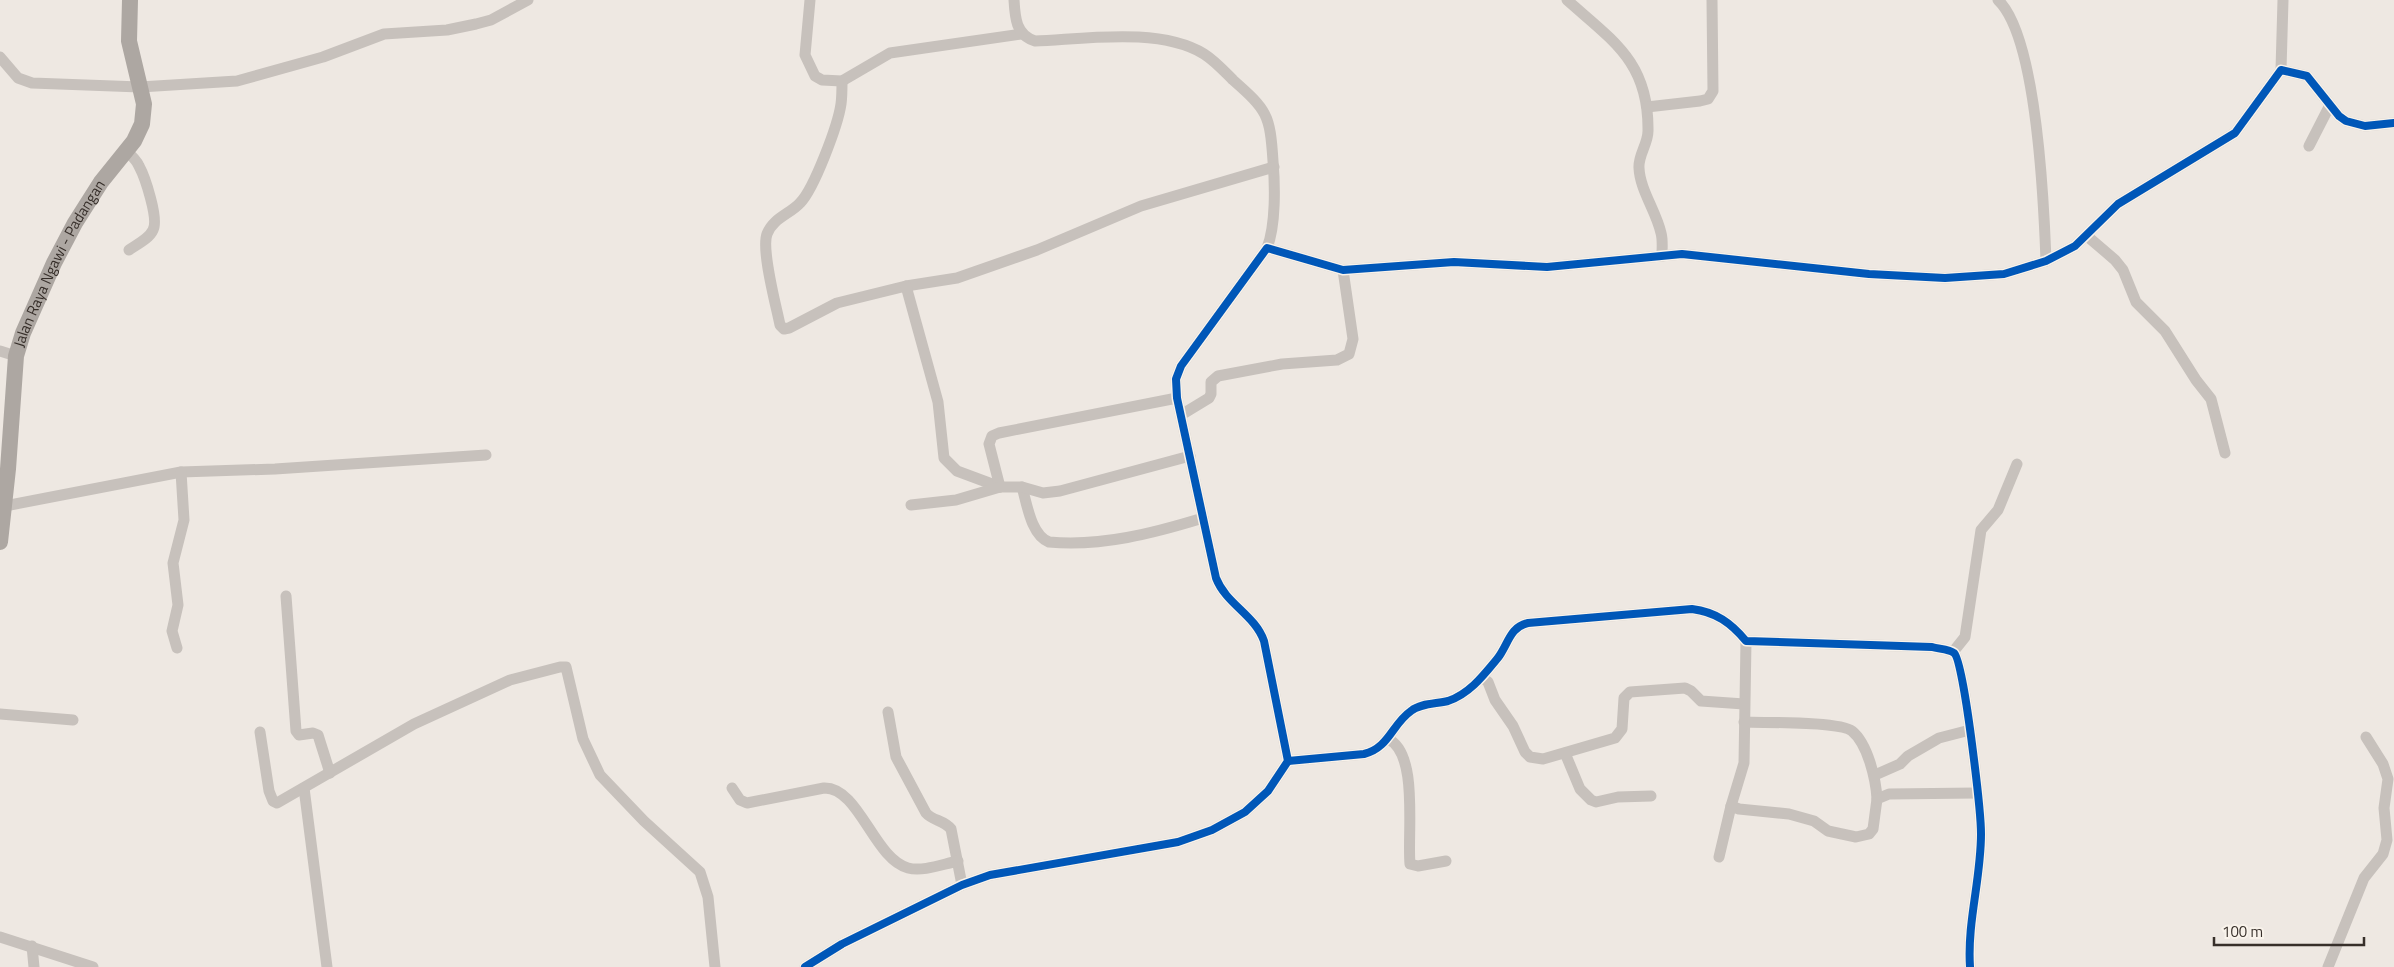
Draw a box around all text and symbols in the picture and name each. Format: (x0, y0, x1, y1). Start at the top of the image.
street label: Jalan Raya Ngawi - Padangan (7, 175, 111, 350)
scale bar (2214, 914, 2364, 946)
text: 100 m (2222, 920, 2263, 943)

